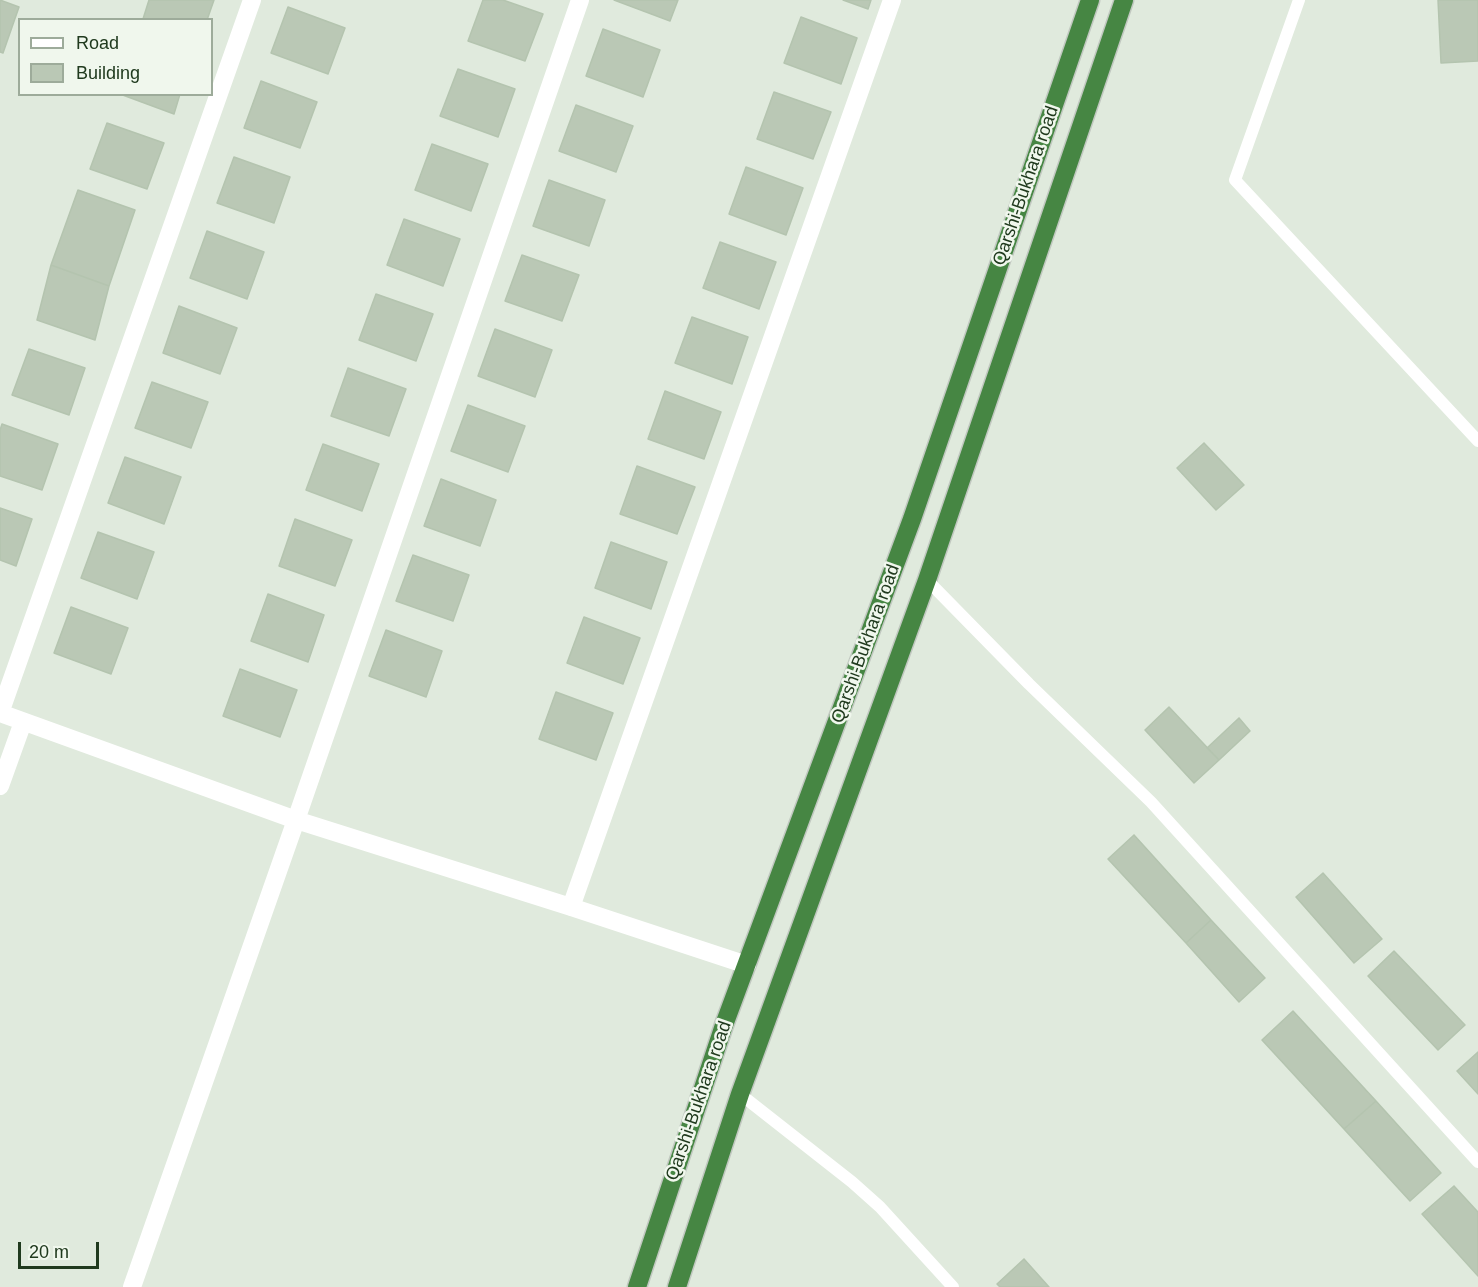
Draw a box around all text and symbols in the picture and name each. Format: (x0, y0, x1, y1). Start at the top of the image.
legend (18, 18, 213, 96)
text: Road (76, 33, 119, 53)
text: Building (76, 63, 140, 83)
street label: Qarshi-Bukhara road (989, 103, 1063, 269)
street label: Qarshi-Bukhara road (827, 562, 905, 726)
street label: Qarshi-Bukhara road (662, 1018, 736, 1184)
scale bar (21, 1230, 102, 1268)
text: 20 m (29, 1242, 69, 1262)

